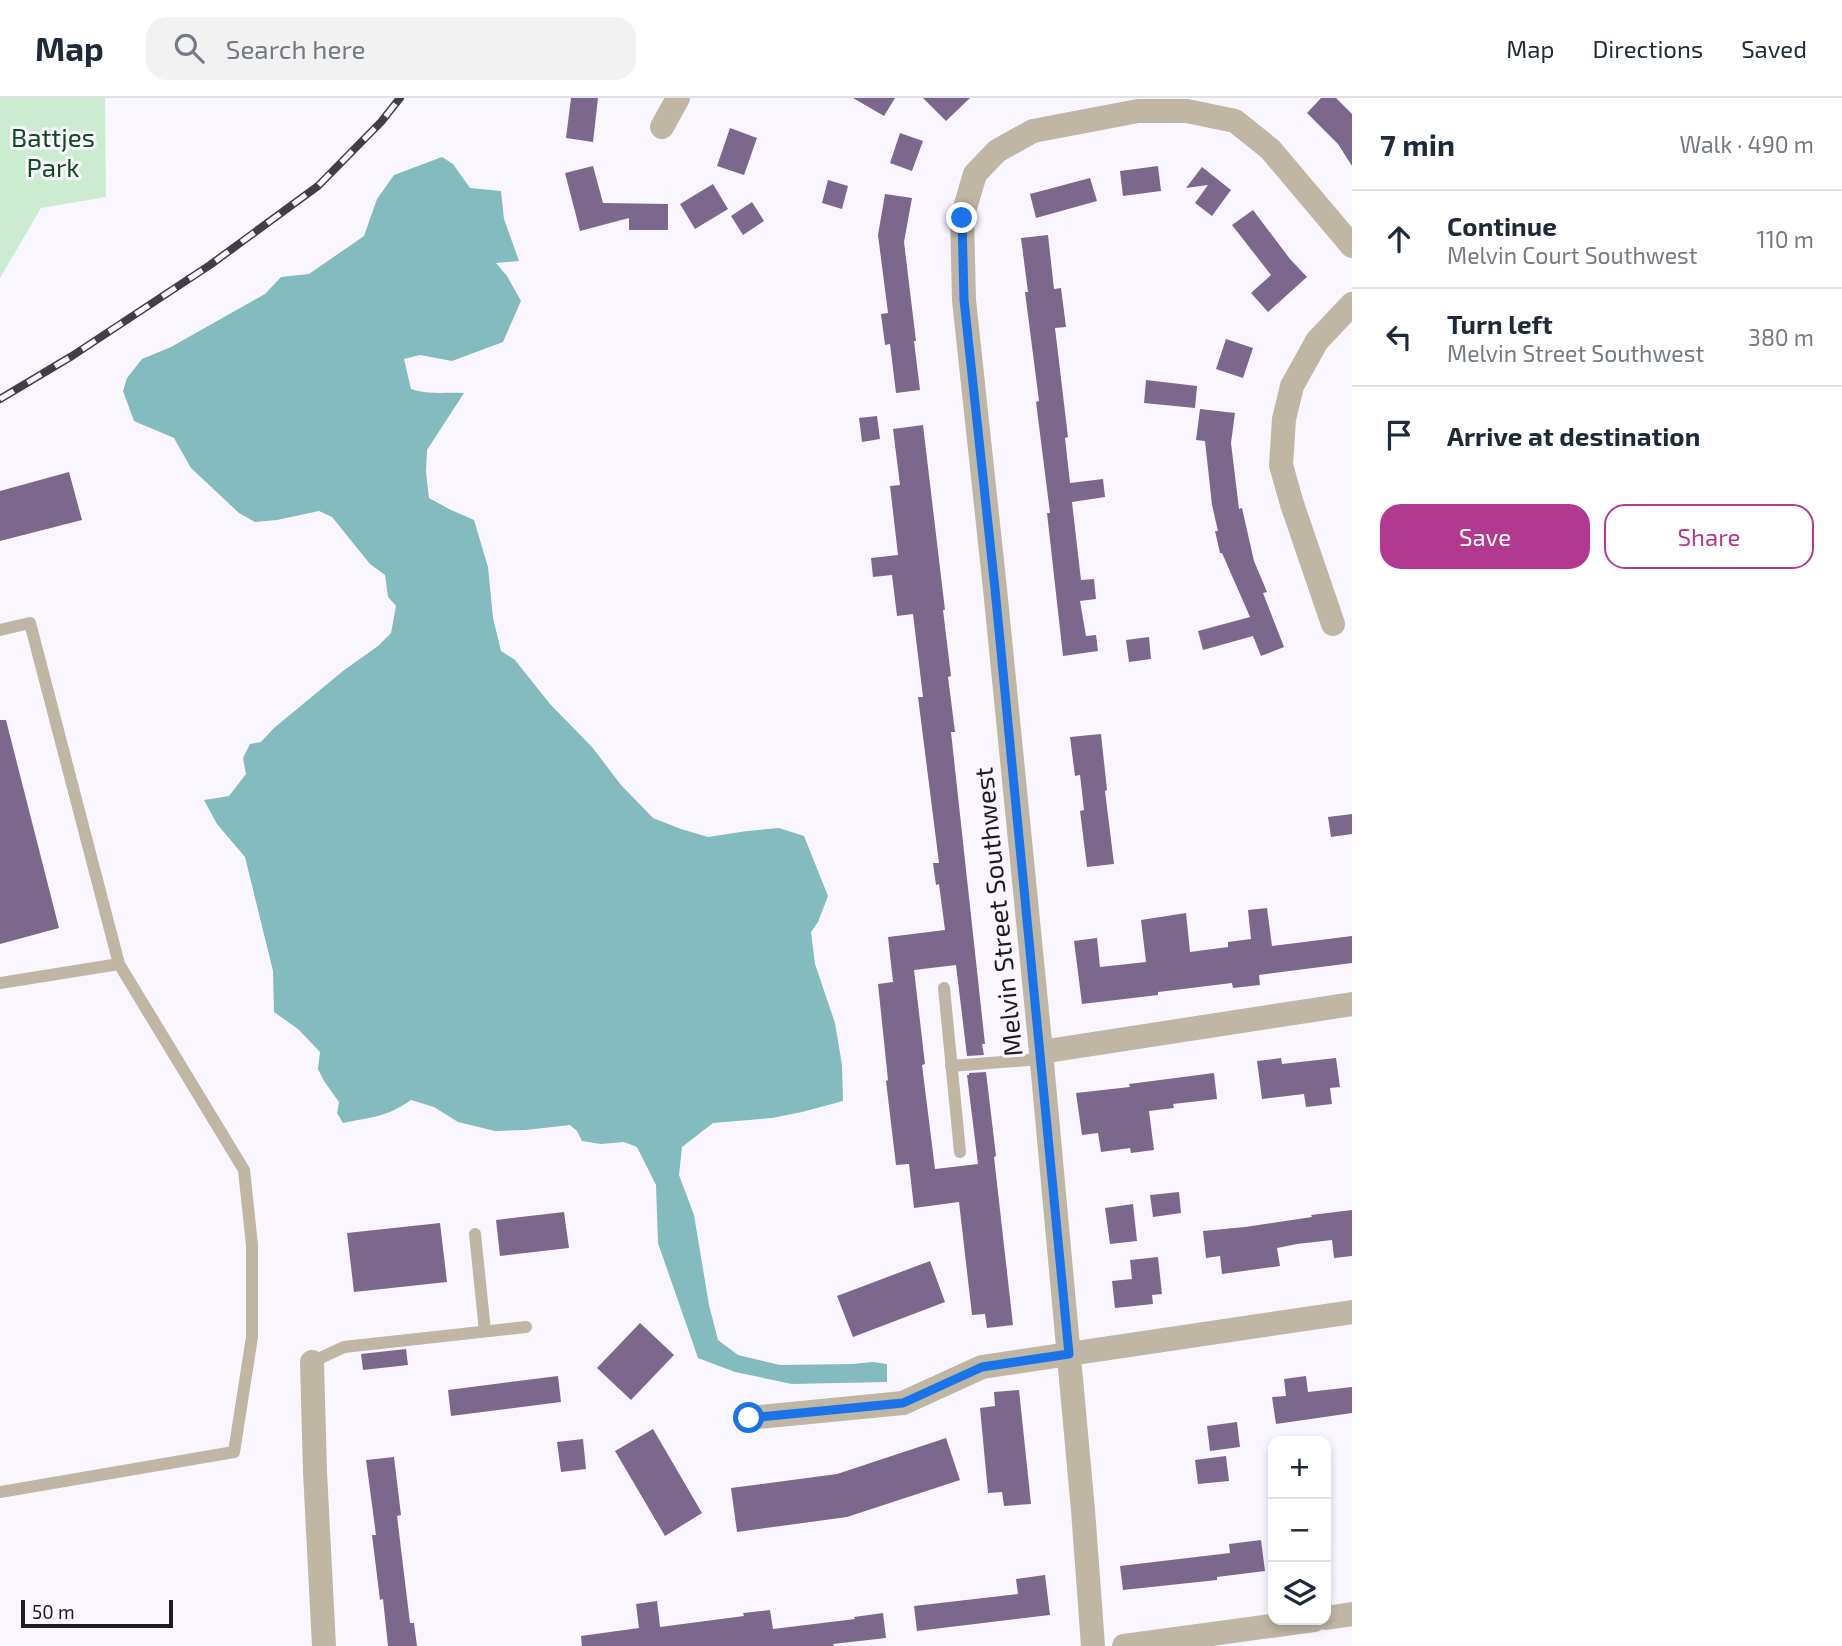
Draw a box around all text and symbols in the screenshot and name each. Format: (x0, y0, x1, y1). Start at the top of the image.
search box (146, 17, 636, 80)
text: Map (35, 28, 104, 68)
icon: search (170, 29, 208, 67)
text: Search here (226, 33, 365, 64)
text: Map (1506, 34, 1554, 63)
text: Directions (1592, 34, 1703, 63)
text: Saved (1741, 34, 1807, 63)
park label: Battjes Park (11, 121, 95, 182)
text: 7 min (1380, 126, 1455, 162)
text: Walk · 490 m (1679, 130, 1814, 158)
route end (946, 202, 977, 233)
text: Continue (1447, 210, 1557, 241)
icon: ahead (1380, 220, 1418, 258)
text: 110 m (1757, 225, 1814, 253)
text: Melvin Court Southwest (1447, 241, 1698, 269)
text: Turn left (1447, 308, 1553, 339)
icon: left (1380, 318, 1418, 356)
text: 380 m (1748, 323, 1814, 351)
text: Melvin Street Southwest (1447, 339, 1704, 367)
icon: arrive (1380, 416, 1418, 454)
text: Arrive at destination (1447, 420, 1700, 451)
button: Save (1380, 504, 1590, 569)
button: Share (1604, 504, 1814, 569)
street label: Melvin Street Southwest (966, 766, 1028, 1058)
route start (733, 1402, 764, 1433)
map controls (1268, 1436, 1331, 1625)
button: + (1268, 1436, 1331, 1499)
button: − (1268, 1499, 1331, 1562)
button: layers (1268, 1562, 1331, 1625)
scale bar (21, 1597, 173, 1629)
text: 50 m (32, 1600, 75, 1623)

